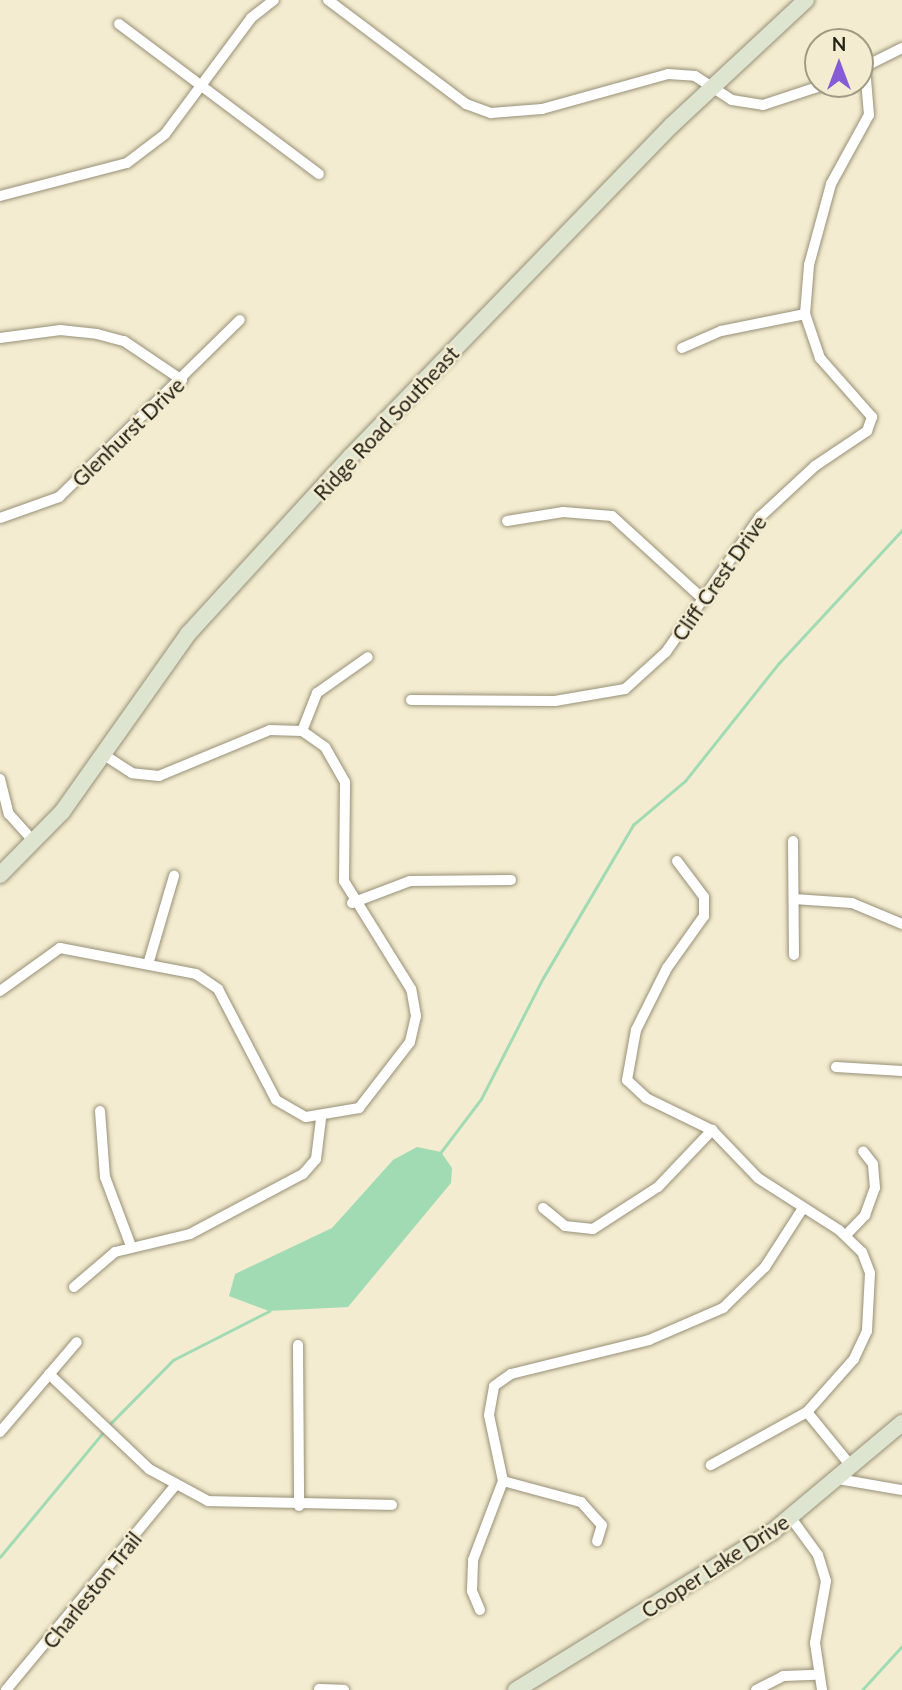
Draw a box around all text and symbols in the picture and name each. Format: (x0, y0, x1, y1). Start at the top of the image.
north arrow (804, 28, 874, 98)
text: N (832, 32, 846, 55)
street label: Ridge Road Southeast (308, 341, 464, 505)
street label: Glenhurst Drive (67, 372, 189, 492)
street label: Cliff Crest Drive (666, 510, 772, 646)
street label: Cooper Lake Drive (636, 1509, 794, 1623)
street label: Charleston Trail (37, 1526, 147, 1654)

